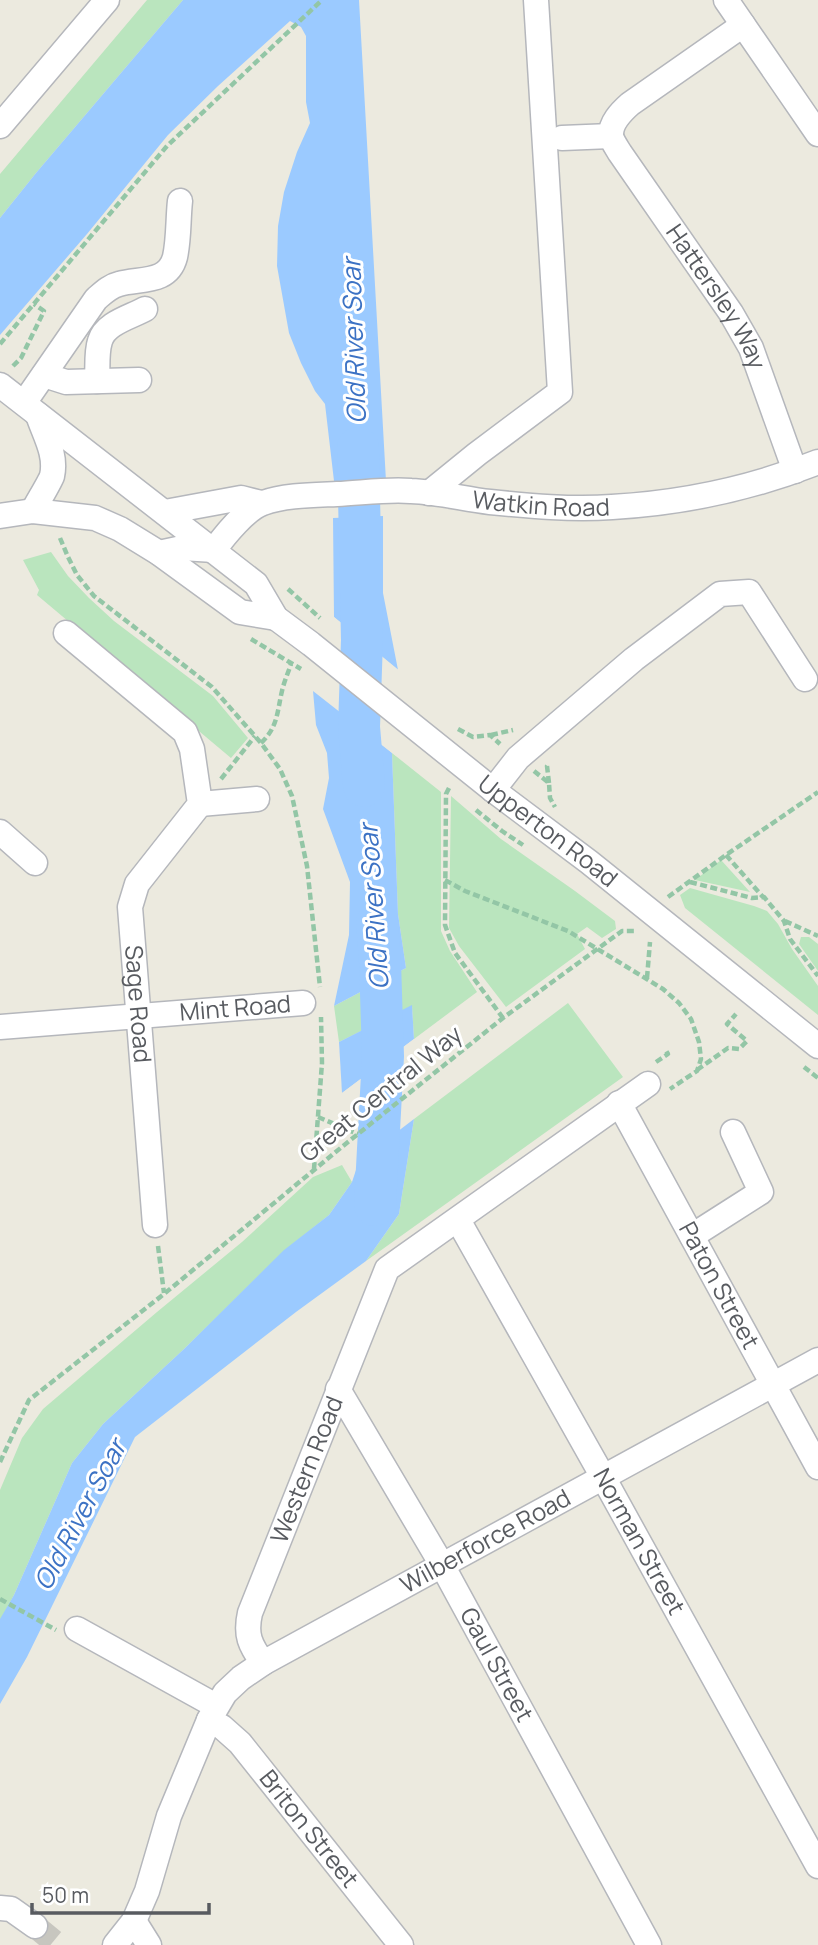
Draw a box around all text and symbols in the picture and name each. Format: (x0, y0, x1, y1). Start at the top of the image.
street label: Hattersley Way (659, 217, 775, 373)
water label: Old River Soar (332, 254, 374, 424)
street label: Watkin Road (470, 482, 610, 523)
street label: Upperton Road (472, 766, 625, 894)
water label: Old River Soar (349, 820, 397, 991)
street label: Sage Road (118, 944, 160, 1064)
street label: Mint Road (178, 986, 292, 1028)
street label: Great Central Way (292, 1017, 468, 1169)
street label: Paton Street (672, 1215, 768, 1354)
street label: Western Road (262, 1391, 350, 1548)
water label: Old River Soar (24, 1430, 136, 1596)
street label: Norman Street (586, 1462, 694, 1620)
street label: Wilberforce Road (394, 1480, 576, 1600)
street label: Gaul Street (453, 1601, 542, 1727)
street label: Briton Street (253, 1762, 367, 1894)
scale bar (32, 1871, 208, 1915)
text: 50 m (42, 1881, 89, 1909)

